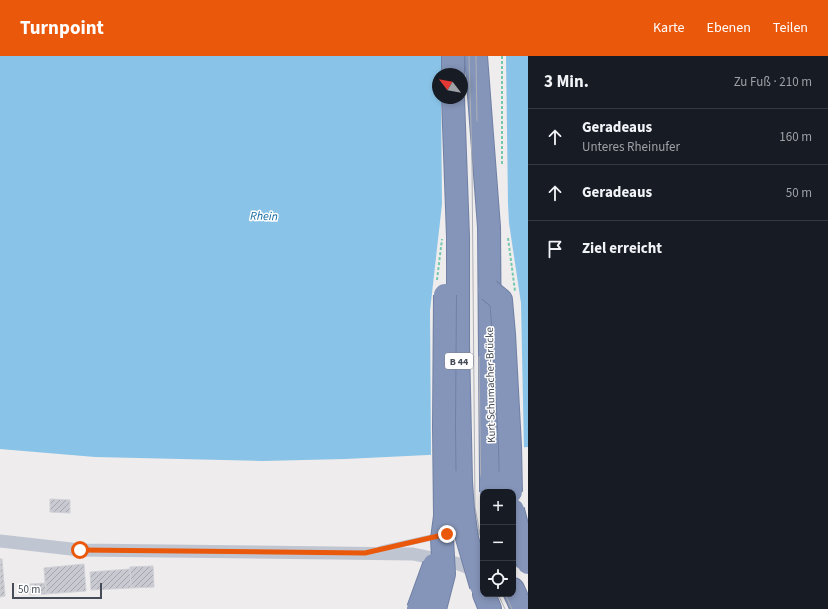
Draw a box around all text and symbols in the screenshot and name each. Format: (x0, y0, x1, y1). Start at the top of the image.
text: Turnpoint (20, 15, 104, 42)
text: Karte (653, 18, 685, 38)
text: Ebenen (707, 18, 751, 38)
text: Teilen (773, 18, 808, 38)
north arrow (432, 68, 468, 104)
text: 3 Min. (544, 70, 589, 94)
text: Zu Fuß · 210 m (734, 73, 812, 91)
text: Geradeaus (582, 117, 652, 138)
icon: ahead (544, 126, 566, 148)
text: 160 m (779, 128, 812, 146)
text: Unteres Rheinufer (582, 138, 680, 156)
icon: ahead (544, 182, 566, 204)
text: Geradeaus (582, 182, 652, 203)
text: 50 m (786, 184, 812, 202)
water label: Rhein (250, 208, 278, 225)
icon: arrive (544, 238, 566, 260)
text: Ziel erreicht (582, 238, 662, 259)
street label: Kurt-Schumacher-Brücke (482, 327, 499, 443)
road number: B 44 (445, 353, 473, 369)
map controls (480, 489, 516, 597)
button: + (480, 489, 516, 525)
route end (438, 525, 456, 543)
button: − (480, 525, 516, 561)
route start (71, 541, 89, 559)
button: locate (480, 561, 516, 597)
scale bar (12, 581, 102, 600)
text: 50 m (18, 582, 40, 597)

